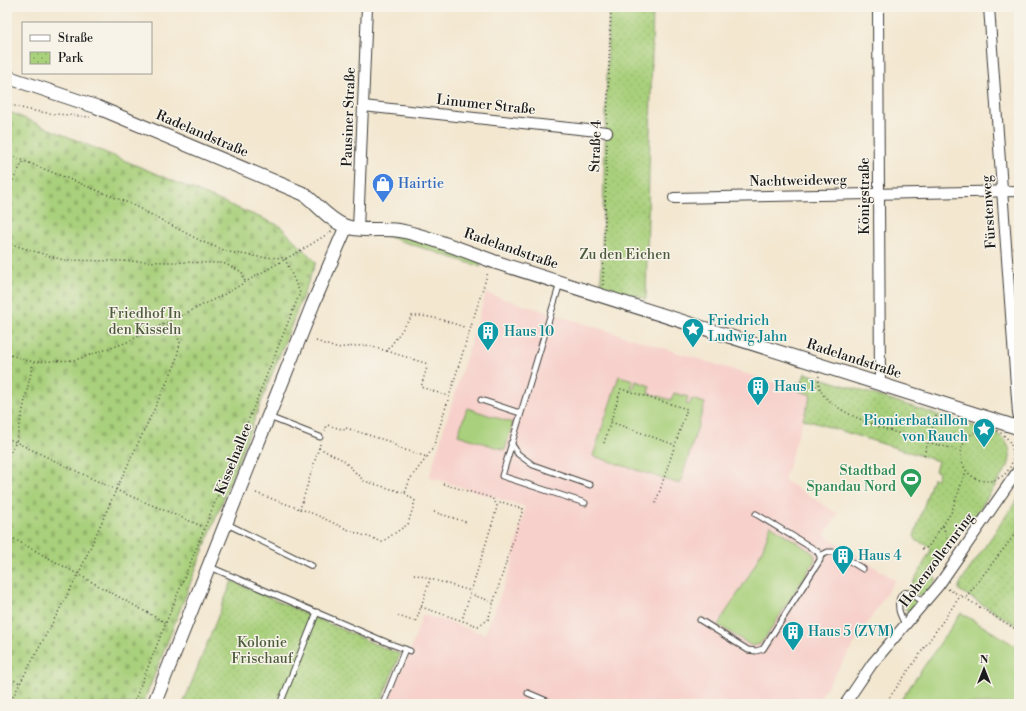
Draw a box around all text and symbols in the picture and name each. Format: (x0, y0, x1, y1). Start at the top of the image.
legend (22, 22, 152, 74)
text: Straße (58, 31, 93, 46)
text: Park (58, 51, 84, 66)
street label: Pausiner Straße (338, 67, 360, 167)
street label: Linumer Straße (436, 91, 536, 119)
street label: Radelandstraße (153, 106, 251, 162)
street label: Straße 4 (586, 120, 606, 172)
street label: Königstraße (856, 157, 874, 235)
shop icon: Hairtie (370, 171, 396, 204)
street label: Nachtweideweg (749, 171, 848, 191)
street label: Fürstenweg (977, 174, 1001, 249)
place label: Hairtie (398, 175, 444, 193)
street label: Radelandstraße (461, 224, 561, 274)
park label: Zu den Eichen (579, 246, 671, 264)
park label: Friedhof In den Kisseln (109, 305, 182, 339)
place label: Friedrich Ludwig Jahn (708, 312, 788, 346)
place icon: Friedrich Ludwig Jahn (680, 316, 706, 349)
building icon: Haus 10 (475, 319, 501, 352)
place label: Haus 10 (504, 323, 554, 341)
street label: Radelandstraße (804, 335, 904, 383)
building icon: Haus 1 (745, 374, 771, 407)
place label: Haus 1 (774, 378, 815, 396)
place label: Pionierbataillon von Rauch (864, 412, 969, 446)
place icon: Pionierbataillon von Rauch (971, 416, 997, 449)
street label: Kisselnallee (211, 420, 257, 498)
place label: Stadtbad Spandau Nord (807, 462, 896, 496)
sports icon: Stadtbad Spandau Nord (898, 466, 924, 499)
street label: Hohenzollernring (896, 508, 979, 611)
building icon: Haus 4 (830, 543, 856, 576)
place label: Haus 4 (858, 547, 902, 565)
building icon: Haus 5 (ZVM) (780, 619, 806, 652)
place label: Haus 5 (ZVM) (808, 623, 894, 641)
park label: Kolonie Frischauf (231, 634, 294, 668)
north arrow (964, 649, 1004, 689)
text: N (980, 653, 989, 667)

